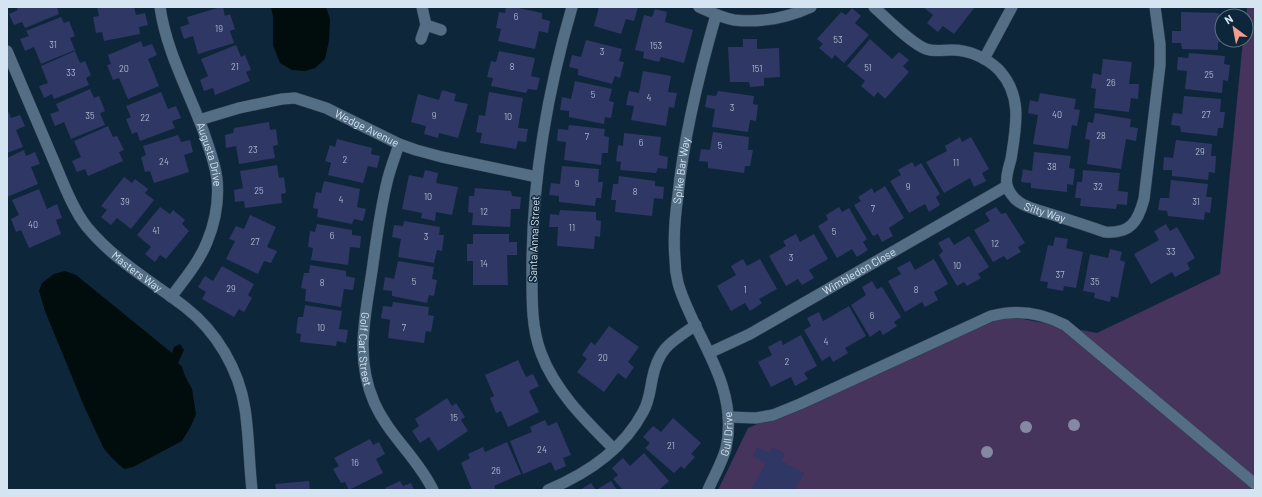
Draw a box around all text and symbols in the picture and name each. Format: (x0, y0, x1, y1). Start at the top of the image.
north arrow (1214, 8, 1254, 48)
house number: 6 (514, 11, 519, 22)
text: N (1222, 12, 1235, 27)
house number: 19 (215, 23, 223, 34)
house number: 53 (833, 34, 843, 45)
house number: 31 (49, 39, 57, 50)
house number: 153 (650, 40, 663, 51)
house number: 3 (600, 46, 605, 57)
house number: 21 (231, 61, 239, 72)
house number: 8 (510, 61, 515, 72)
house number: 51 (864, 62, 872, 73)
house number: 20 (119, 63, 129, 74)
house number: 151 (752, 63, 762, 74)
house number: 33 (66, 67, 76, 78)
house number: 25 (1204, 69, 1214, 80)
house number: 26 (1106, 77, 1116, 88)
house number: 5 (591, 89, 596, 100)
house number: 4 (647, 92, 652, 103)
house number: 3 (730, 102, 735, 113)
street label: Wedge Avenue (333, 106, 402, 149)
house number: 40 (1052, 109, 1062, 120)
house number: 27 (1201, 109, 1211, 120)
house number: 35 (85, 110, 95, 121)
house number: 9 (432, 110, 437, 121)
house number: 10 (504, 111, 512, 122)
house number: 22 (140, 112, 150, 123)
street label: Augusta Drive (195, 120, 224, 187)
house number: 28 (1096, 130, 1106, 141)
house number: 7 (585, 131, 590, 142)
street label: Spike Bar Way (670, 136, 692, 205)
house number: 6 (639, 137, 644, 148)
house number: 5 (718, 140, 723, 151)
house number: 23 (248, 144, 258, 155)
house number: 29 (1195, 146, 1205, 157)
house number: 2 (343, 154, 348, 165)
house number: 24 (159, 156, 169, 167)
house number: 11 (953, 157, 959, 168)
house number: 38 (1047, 161, 1057, 172)
house number: 9 (575, 178, 580, 189)
house number: 9 (906, 181, 911, 192)
house number: 32 (1093, 181, 1103, 192)
house number: 25 (254, 185, 264, 196)
house number: 8 (633, 186, 638, 197)
house number: 10 (424, 191, 432, 202)
house number: 4 (339, 194, 344, 205)
house number: 39 (120, 196, 130, 207)
street label: Santa Anna Street (526, 196, 542, 282)
house number: 31 (1192, 196, 1200, 207)
street label: Silty Way (1022, 199, 1067, 225)
house number: 7 (871, 203, 876, 214)
house number: 12 (480, 206, 488, 217)
house number: 40 (28, 219, 38, 230)
house number: 11 (569, 222, 575, 233)
house number: 41 (152, 225, 160, 236)
house number: 5 (832, 226, 837, 237)
house number: 6 (330, 230, 335, 241)
house number: 3 (424, 231, 429, 242)
house number: 27 (250, 236, 260, 247)
house number: 12 (991, 238, 999, 249)
street label: Wimbledon Close (820, 244, 898, 297)
house number: 33 (1166, 246, 1176, 257)
street label: Masters Way (109, 248, 165, 294)
house number: 3 (789, 252, 794, 263)
house number: 14 (480, 258, 488, 269)
house number: 10 (953, 260, 961, 271)
house number: 37 (1056, 269, 1065, 280)
house number: 5 (412, 276, 417, 287)
house number: 35 (1090, 276, 1100, 287)
house number: 8 (320, 277, 325, 288)
house number: 29 (226, 283, 236, 294)
house number: 1 (743, 284, 747, 295)
house number: 8 (914, 284, 919, 295)
house number: 6 (870, 310, 875, 321)
street label: Golf Cart Street (357, 312, 375, 387)
house number: 10 (317, 322, 325, 333)
house number: 7 (402, 322, 407, 333)
house number: 4 (824, 336, 829, 347)
house number: 20 (598, 352, 608, 363)
house number: 2 (785, 356, 790, 367)
street label: Gull Drive (717, 411, 735, 458)
house number: 15 (450, 412, 458, 423)
house number: 21 (667, 440, 675, 451)
house number: 24 (537, 444, 547, 455)
house number: 16 (351, 457, 359, 468)
house number: 26 (491, 465, 501, 476)

